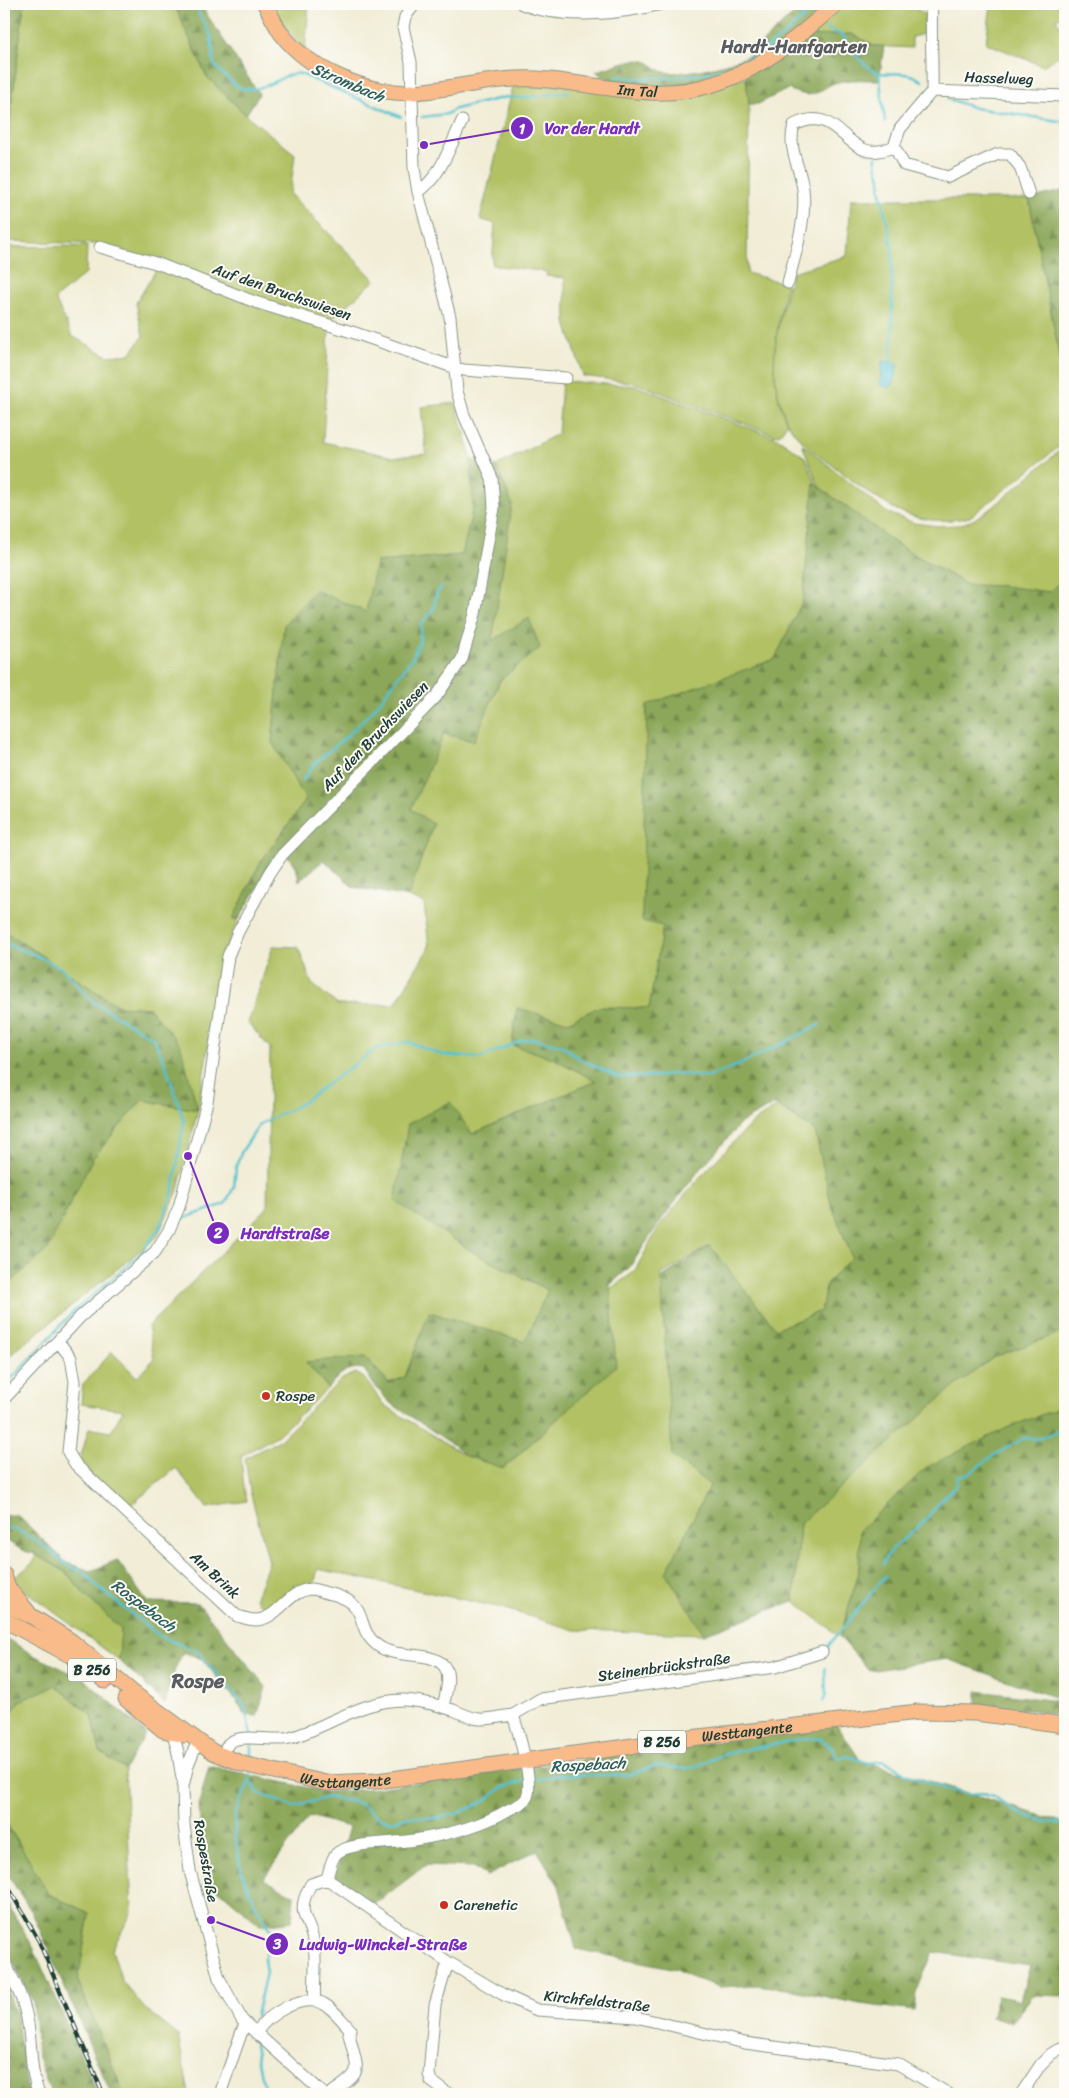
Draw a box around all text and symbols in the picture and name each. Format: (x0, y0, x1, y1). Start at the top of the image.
district label: Hardt-Hanfgarten (720, 31, 867, 63)
water label: Strombach (307, 54, 390, 112)
street label: Hasselweg (964, 64, 1034, 92)
street label: Im Tal (615, 76, 659, 105)
callout: Vor der Hardt (509, 113, 649, 144)
text: Vor der Hardt (544, 114, 641, 143)
text: 1 (519, 116, 526, 142)
street label: Auf den Bruchswiesen (208, 256, 355, 328)
street label: Auf den Bruchswiesen (314, 675, 435, 798)
callout: Hardtstraße (206, 1218, 340, 1249)
text: Hardtstraße (239, 1219, 330, 1248)
text: 2 (213, 1220, 223, 1246)
place label: Rospe (276, 1383, 316, 1409)
marker: Rospe (260, 1390, 272, 1402)
street label: Am Brink (183, 1544, 247, 1606)
water label: Rospebach (105, 1571, 184, 1640)
street label: Steinenbrückstraße (596, 1645, 732, 1689)
road number: B 256 (68, 1658, 116, 1682)
district label: Rospe (171, 1664, 225, 1699)
street label: Westtangente (700, 1713, 794, 1750)
road number: B 256 (638, 1730, 686, 1754)
water label: Rospebach (550, 1748, 628, 1781)
street label: Westtangente (298, 1764, 393, 1796)
street label: Rospestraße (186, 1818, 226, 1905)
place label: Carenetic (454, 1892, 518, 1918)
marker: Carenetic (438, 1899, 450, 1911)
callout: Ludwig-Winckel-Straße (264, 1929, 477, 1960)
text: Ludwig-Winckel-Straße (299, 1930, 467, 1959)
text: 3 (272, 1931, 282, 1957)
street label: Kirchfeldstraße (543, 1983, 652, 2020)

